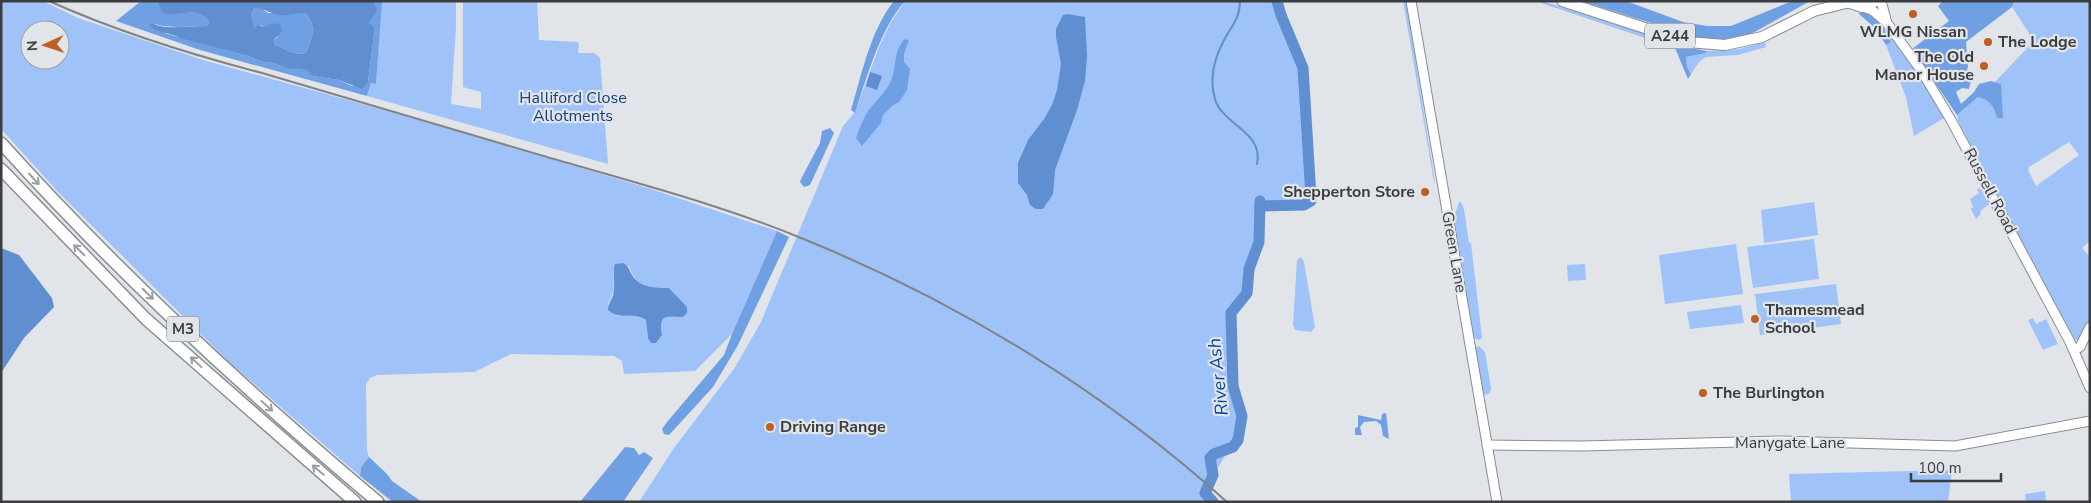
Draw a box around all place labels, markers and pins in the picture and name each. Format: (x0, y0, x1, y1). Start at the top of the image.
marker: WLMG Nissan (1907, 8, 1919, 20)
place label: WLMG Nissan (1860, 21, 1966, 43)
place label: The Lodge (1998, 31, 2077, 53)
marker: The Lodge (1982, 36, 1994, 48)
place label: The Old Manor House (1875, 46, 1974, 86)
marker: The Old Manor House (1978, 60, 1990, 72)
place label: Shepperton Store (1283, 181, 1415, 203)
marker: Shepperton Store (1419, 186, 1431, 198)
place label: Thamesmead School (1765, 299, 1865, 339)
marker: Thamesmead School (1749, 313, 1761, 325)
place label: The Burlington (1713, 382, 1825, 404)
marker: The Burlington (1697, 387, 1709, 399)
place label: Driving Range (780, 416, 886, 438)
marker: Driving Range (764, 421, 776, 433)

